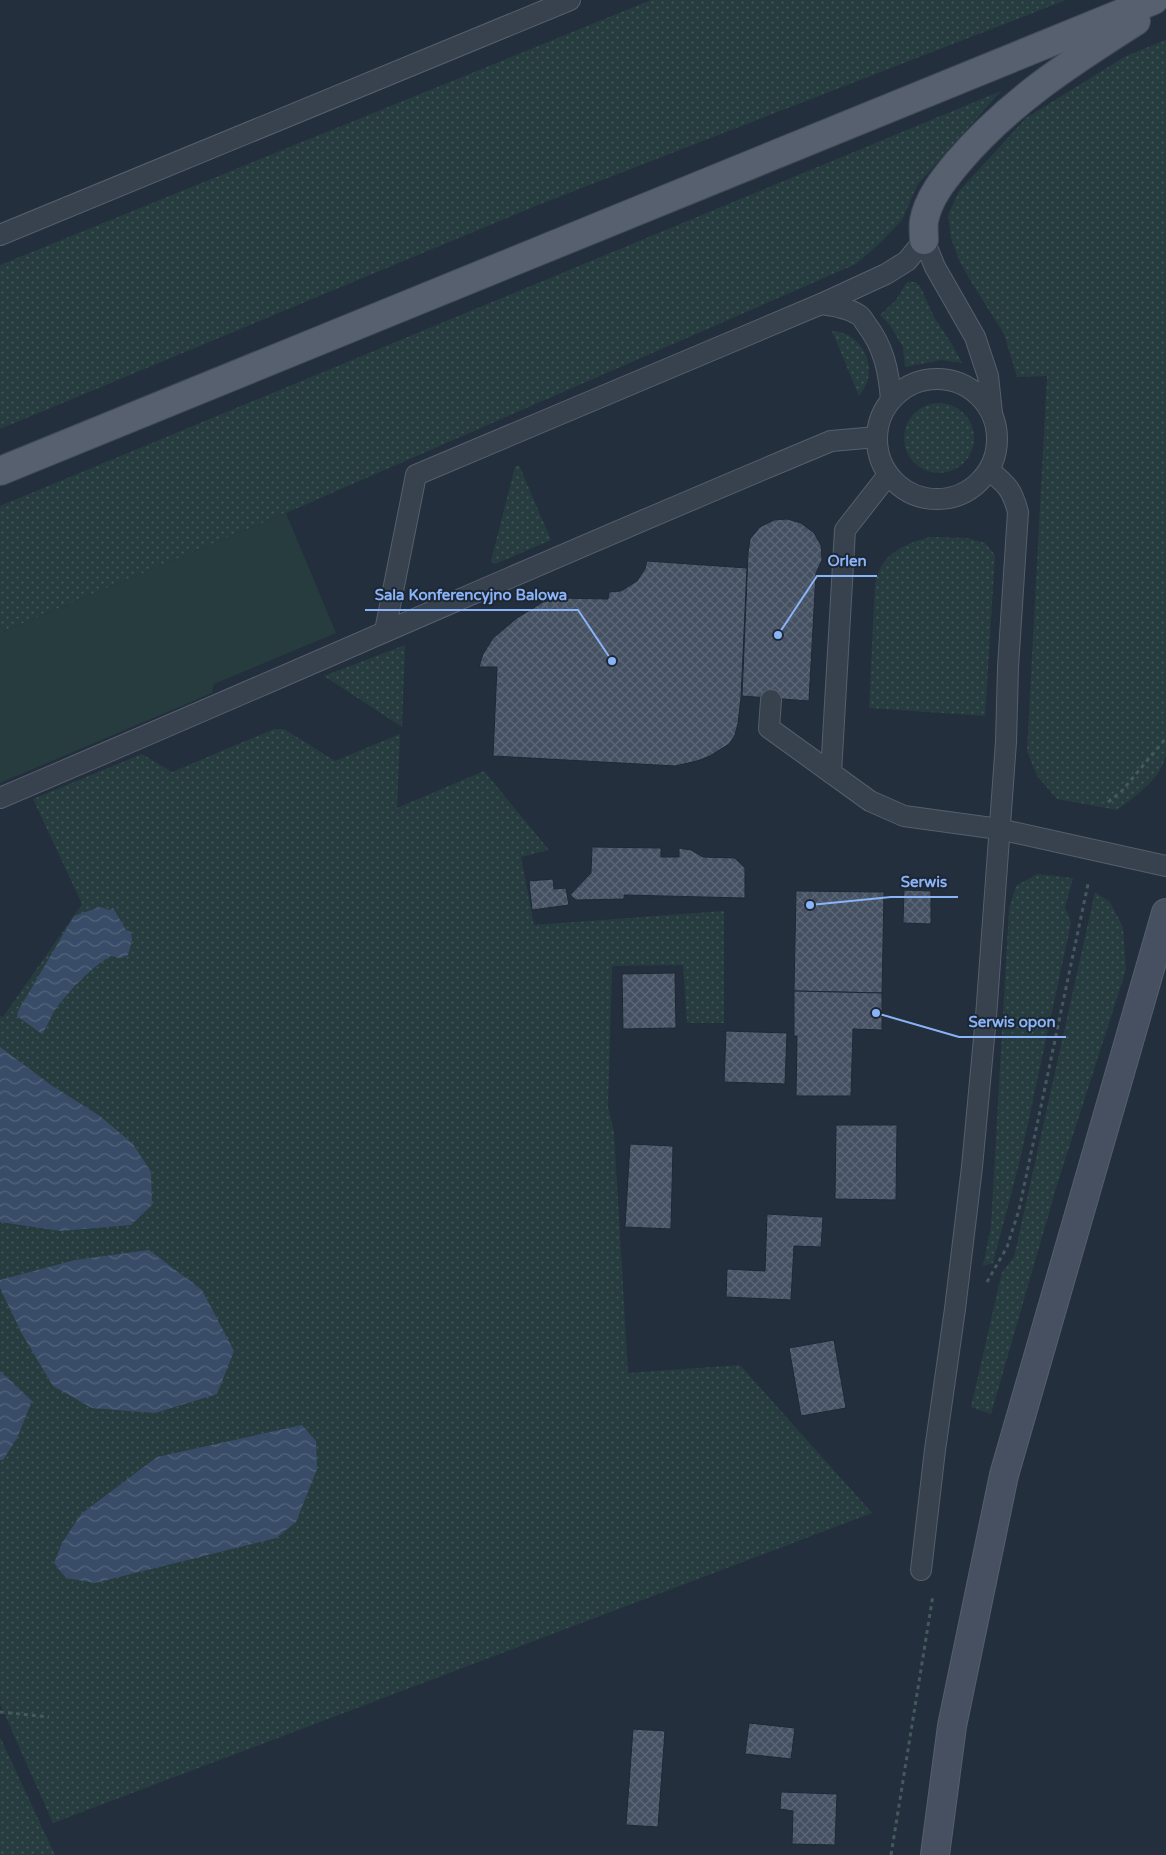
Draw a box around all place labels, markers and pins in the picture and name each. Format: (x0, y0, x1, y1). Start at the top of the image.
callout: Orlen (817, 546, 877, 576)
callout: Sala Konferencyjno Balowa (365, 580, 578, 610)
callout: Serwis (891, 867, 958, 897)
callout: Serwis opon (959, 1007, 1066, 1037)

